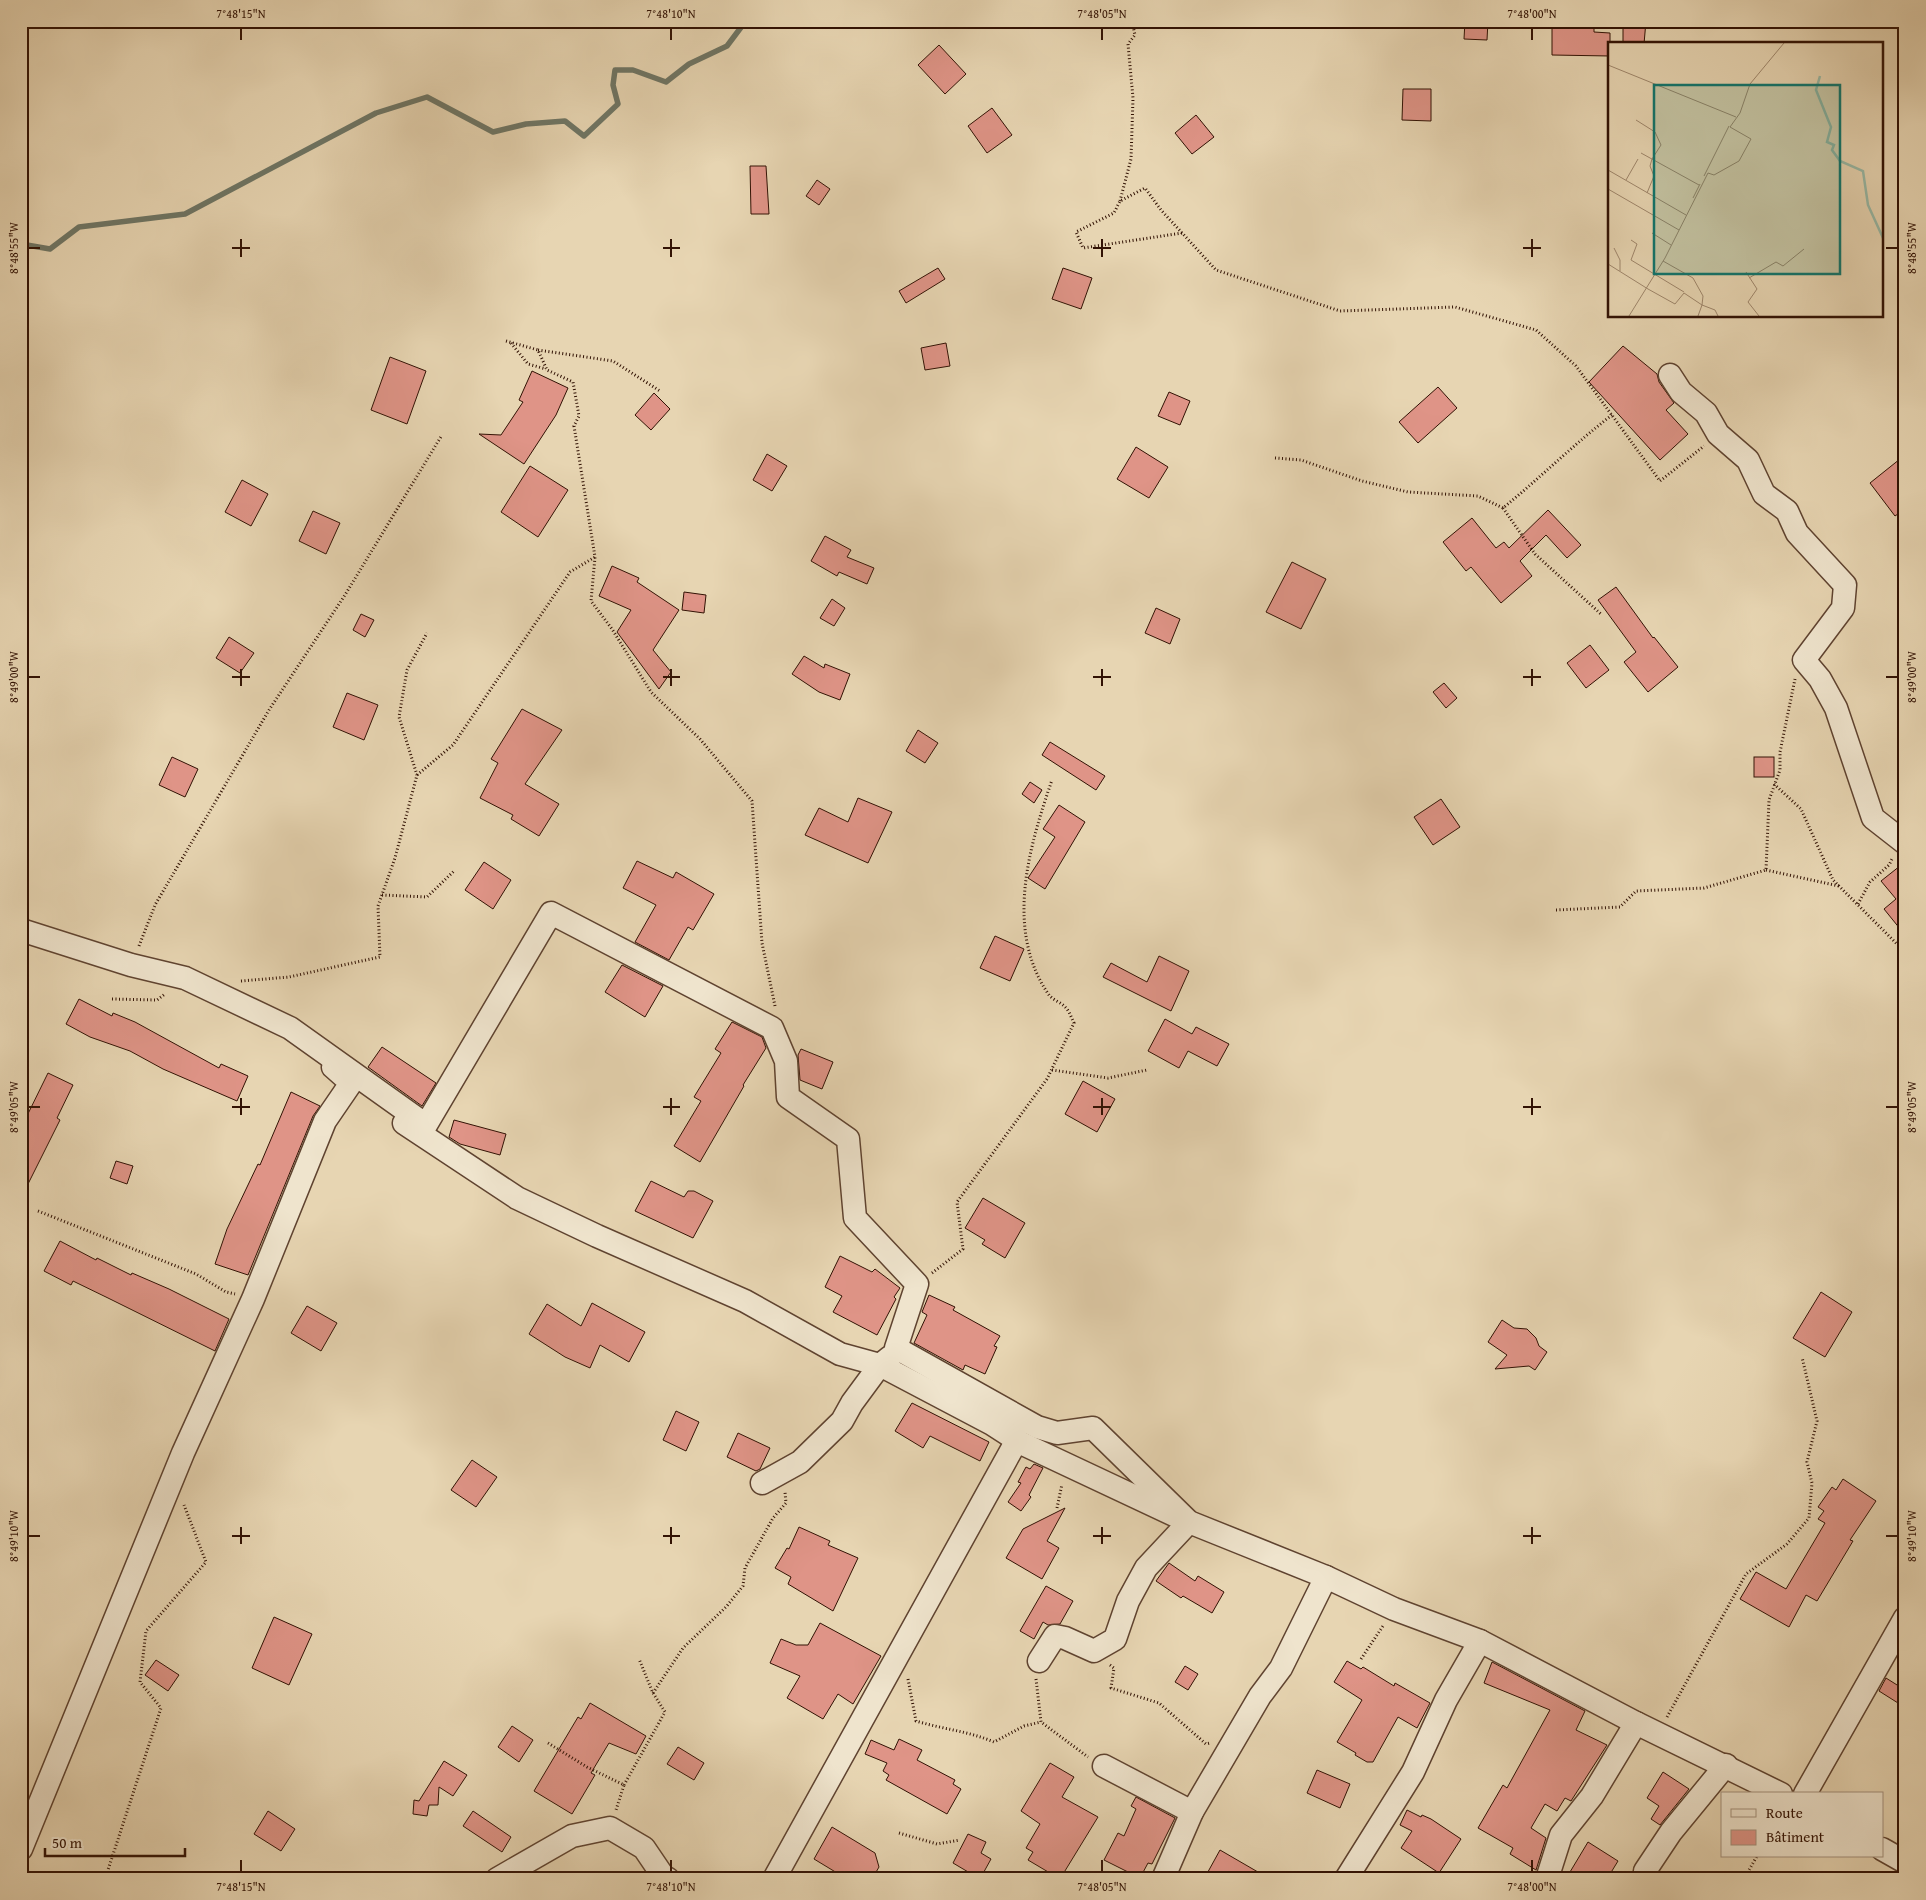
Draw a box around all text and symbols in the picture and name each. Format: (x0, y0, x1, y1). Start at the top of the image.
text: 7°48'15"N (216, 5, 266, 22)
text: 7°48'10"N (646, 5, 696, 22)
text: 7°48'05"N (1077, 5, 1127, 22)
text: 7°48'00"N (1507, 5, 1557, 22)
inset map (1608, 42, 1884, 318)
text: 8°48'55"W (5, 221, 22, 274)
text: 8°48'55"W (1903, 221, 1920, 274)
text: 8°49'00"W (5, 650, 22, 703)
text: 8°49'00"W (1903, 650, 1920, 703)
text: 8°49'05"W (5, 1080, 22, 1133)
text: 8°49'05"W (1903, 1080, 1920, 1133)
text: 8°49'10"W (5, 1509, 22, 1562)
text: 8°49'10"W (1903, 1509, 1920, 1562)
legend (1721, 1792, 1884, 1858)
text: Route (1766, 1802, 1803, 1823)
scale bar (45, 1825, 185, 1857)
text: Bâtiment (1766, 1826, 1825, 1847)
text: 50 m (52, 1832, 83, 1853)
text: 7°48'15"N (216, 1878, 266, 1895)
text: 7°48'10"N (646, 1878, 696, 1895)
text: 7°48'05"N (1077, 1878, 1127, 1895)
text: 7°48'00"N (1507, 1878, 1557, 1895)

